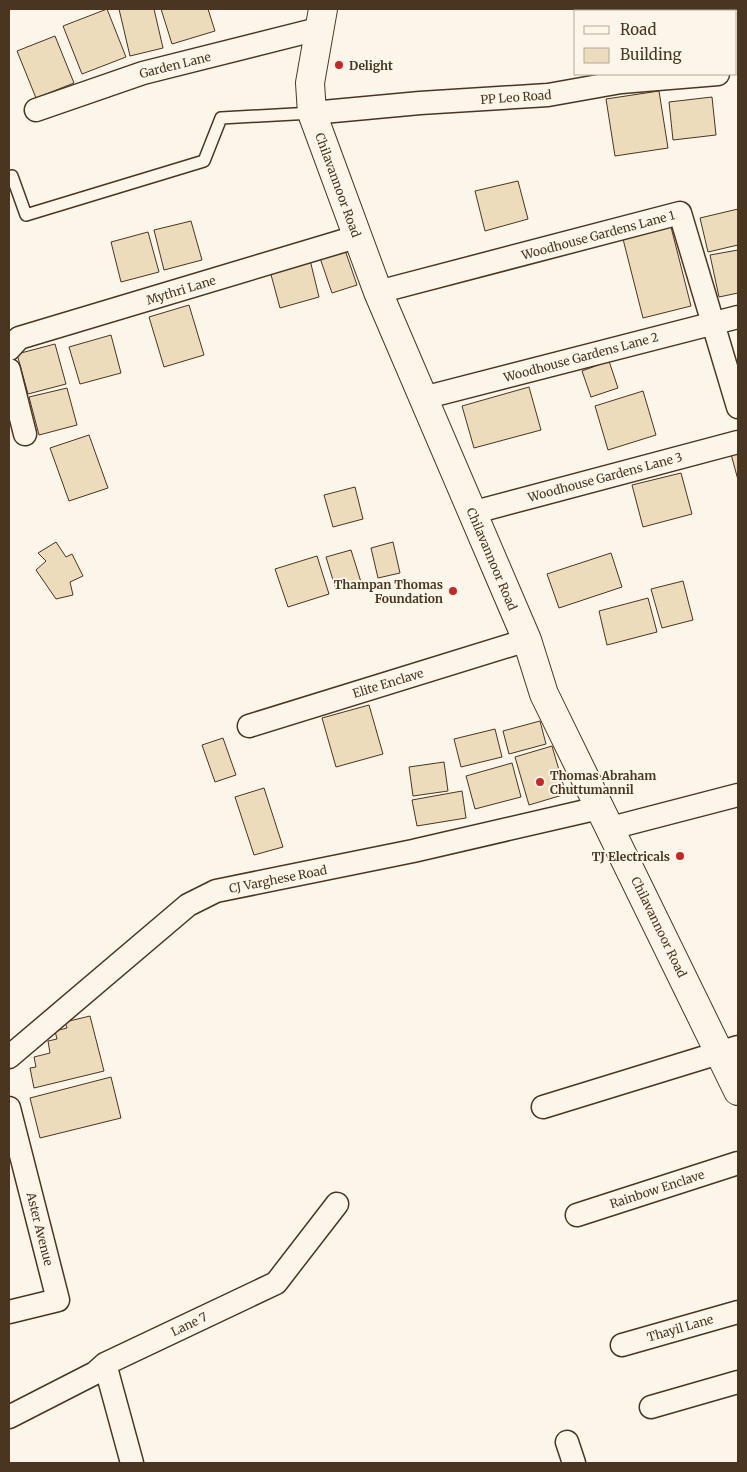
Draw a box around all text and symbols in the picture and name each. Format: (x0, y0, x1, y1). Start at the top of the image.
legend (574, 10, 737, 75)
text: Road (620, 20, 656, 39)
text: Building (620, 45, 682, 64)
street label: Garden Lane (138, 49, 212, 81)
place label: Delight (349, 58, 393, 73)
marker: Delight (333, 59, 345, 71)
street label: PP Leo Road (480, 87, 552, 107)
street label: Chilavannoor Road (312, 131, 364, 239)
street label: Woodhouse Gardens Lane 1 (519, 207, 677, 263)
street label: Mythri Lane (145, 272, 217, 308)
street label: Woodhouse Gardens Lane 2 (501, 329, 660, 385)
street label: Woodhouse Gardens Lane 3 (525, 449, 684, 505)
street label: Chilavannoor Road (464, 505, 520, 613)
place label: Thampan Thomas Foundation (334, 577, 443, 606)
marker: Thampan Thomas Foundation (447, 585, 459, 597)
street label: Elite Enclave (351, 665, 425, 701)
place label: Thomas Abraham Chuttumannil (550, 768, 656, 797)
marker: Thomas Abraham Chuttumannil (534, 776, 546, 788)
place label: TJ Electricals (592, 849, 670, 864)
marker: TJ Electricals (674, 850, 686, 862)
street label: CJ Varghese Road (228, 862, 328, 896)
street label: Chilavannoor Road (628, 874, 690, 980)
street label: Rainbow Enclave (608, 1167, 706, 1211)
street label: Aster Avenue (23, 1190, 56, 1267)
street label: Lane 7 (169, 1309, 210, 1339)
street label: Thayil Lane (645, 1311, 715, 1345)

